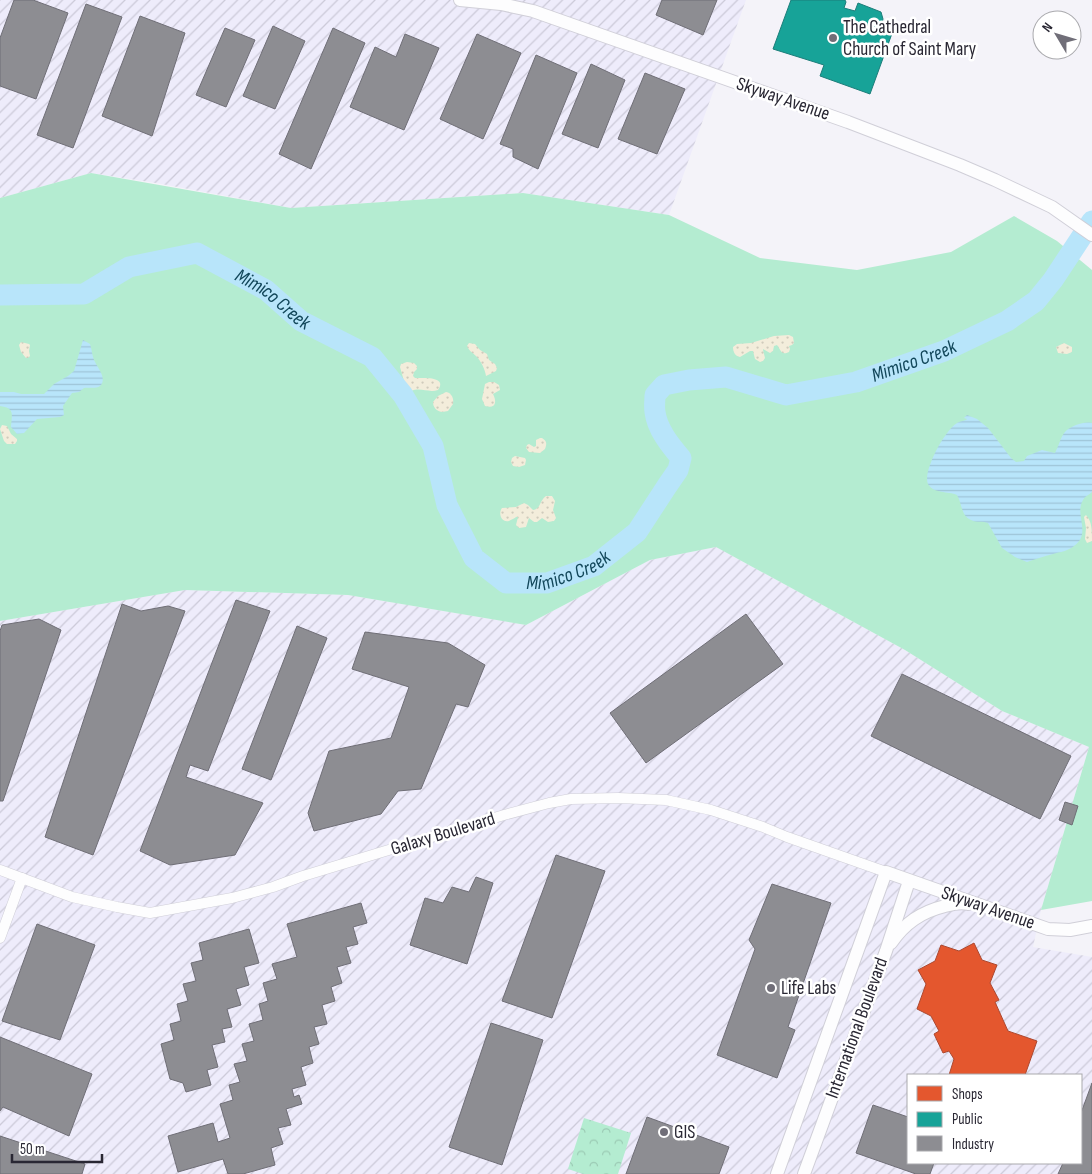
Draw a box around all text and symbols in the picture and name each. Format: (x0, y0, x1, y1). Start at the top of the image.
north arrow (1032, 10, 1082, 60)
place label: The Cathedral Church of Saint Mary (843, 16, 977, 61)
text: N (1038, 19, 1056, 35)
marker: The Cathedral Church of Saint Mary (827, 32, 839, 44)
street label: Skyway Avenue (733, 72, 833, 126)
water label: Mimico Creek (231, 264, 314, 336)
water label: Mimico Creek (868, 335, 961, 388)
water label: Mimico Creek (526, 545, 616, 596)
street label: Galaxy Boulevard (388, 807, 498, 861)
street label: Skyway Avenue (938, 881, 1038, 935)
street label: International Boulevard (821, 954, 893, 1102)
place label: Life Labs (781, 977, 837, 1000)
marker: Life Labs (765, 982, 777, 994)
legend (907, 1074, 1082, 1164)
text: Shops (952, 1085, 983, 1104)
text: Public (952, 1110, 983, 1129)
place label: GIS (674, 1121, 696, 1144)
marker: GIS (658, 1126, 670, 1138)
scale bar (12, 1132, 102, 1164)
text: Industry (952, 1135, 994, 1154)
text: 50 m (20, 1140, 45, 1159)

